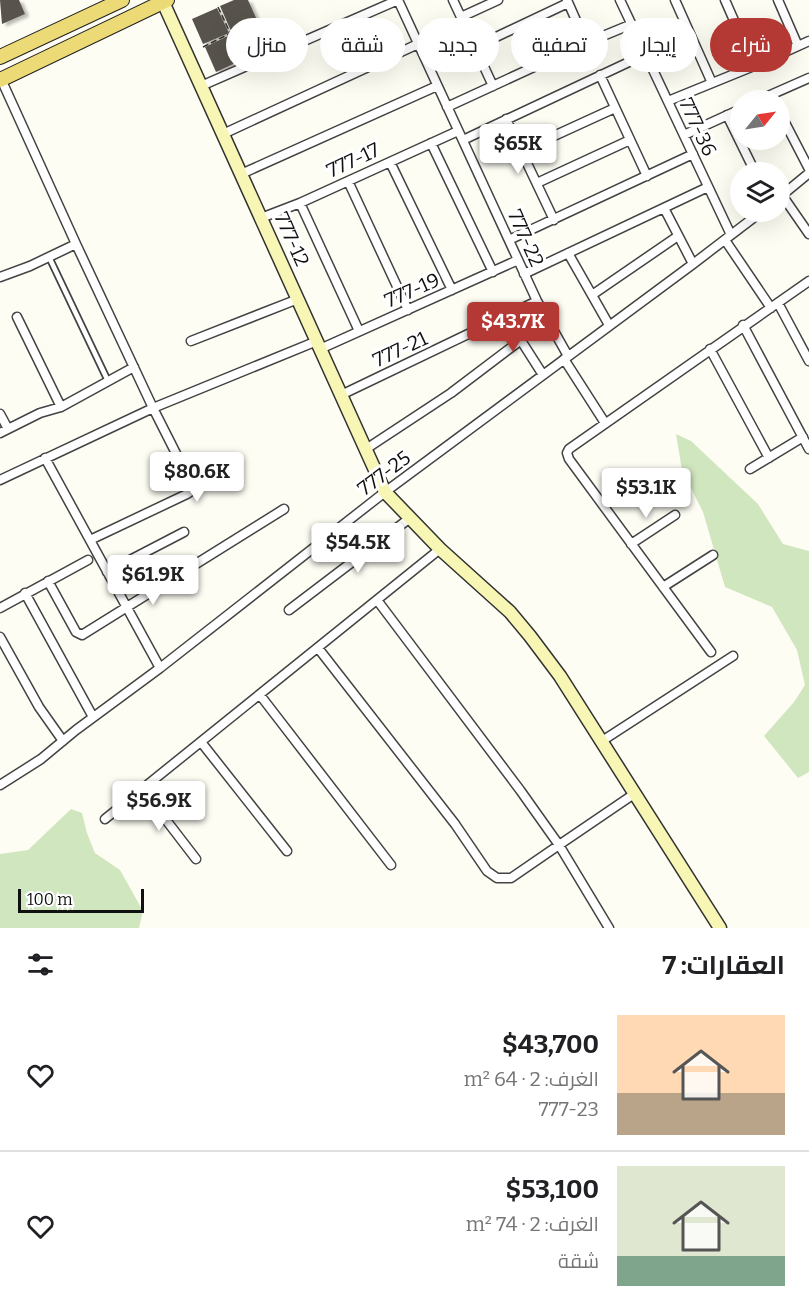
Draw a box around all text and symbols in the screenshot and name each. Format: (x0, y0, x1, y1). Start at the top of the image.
chip: منزل (226, 18, 308, 72)
chip: شقة (320, 18, 405, 72)
chip: جديد (417, 18, 499, 72)
chip: تصفية (511, 18, 608, 72)
chip: إيجار (620, 18, 698, 72)
chip: شراء (710, 18, 792, 72)
north arrow (730, 90, 790, 150)
map controls (730, 90, 790, 222)
street label: 777-36 (674, 94, 722, 160)
pin: $65K (482, 124, 554, 175)
text: $65K (494, 131, 542, 155)
street label: 777-17 (323, 137, 383, 183)
button: layers (730, 162, 790, 222)
street label: 777-22 (503, 206, 549, 270)
street label: 777-12 (269, 208, 315, 270)
street label: 777-19 (381, 267, 443, 313)
pin: $43.7K (464, 302, 562, 353)
text: $43.7K (481, 309, 545, 333)
street label: 777-21 (369, 326, 431, 372)
street label: 777-25 (353, 445, 415, 501)
pin: $80.6K (148, 452, 246, 503)
text: $80.6K (164, 459, 230, 483)
pin: $53.1K (597, 468, 695, 519)
text: $53.1K (616, 475, 676, 499)
pin: $54.5K (309, 523, 407, 574)
text: $54.5K (325, 530, 391, 554)
pin: $61.9K (104, 555, 202, 606)
text: $61.9K (122, 562, 184, 586)
pin: $56.9K (110, 781, 208, 832)
text: $56.9K (126, 788, 192, 812)
scale bar (18, 886, 144, 914)
text: 100 m (27, 890, 72, 909)
icon: filters (24, 948, 57, 981)
text: العقارات: 7 (662, 950, 785, 981)
text: $43,700 (502, 1029, 599, 1060)
icon: home (665, 1039, 737, 1111)
icon: heart (24, 1059, 57, 1092)
text: الغرف: 2 · 64 m² (464, 1067, 599, 1091)
text: 777-23 (538, 1097, 599, 1121)
text: $53,100 (506, 1174, 599, 1205)
icon: home (665, 1190, 737, 1262)
icon: heart (24, 1210, 57, 1243)
text: الغرف: 2 · 74 m² (466, 1212, 599, 1236)
text: شقة (558, 1249, 599, 1273)

